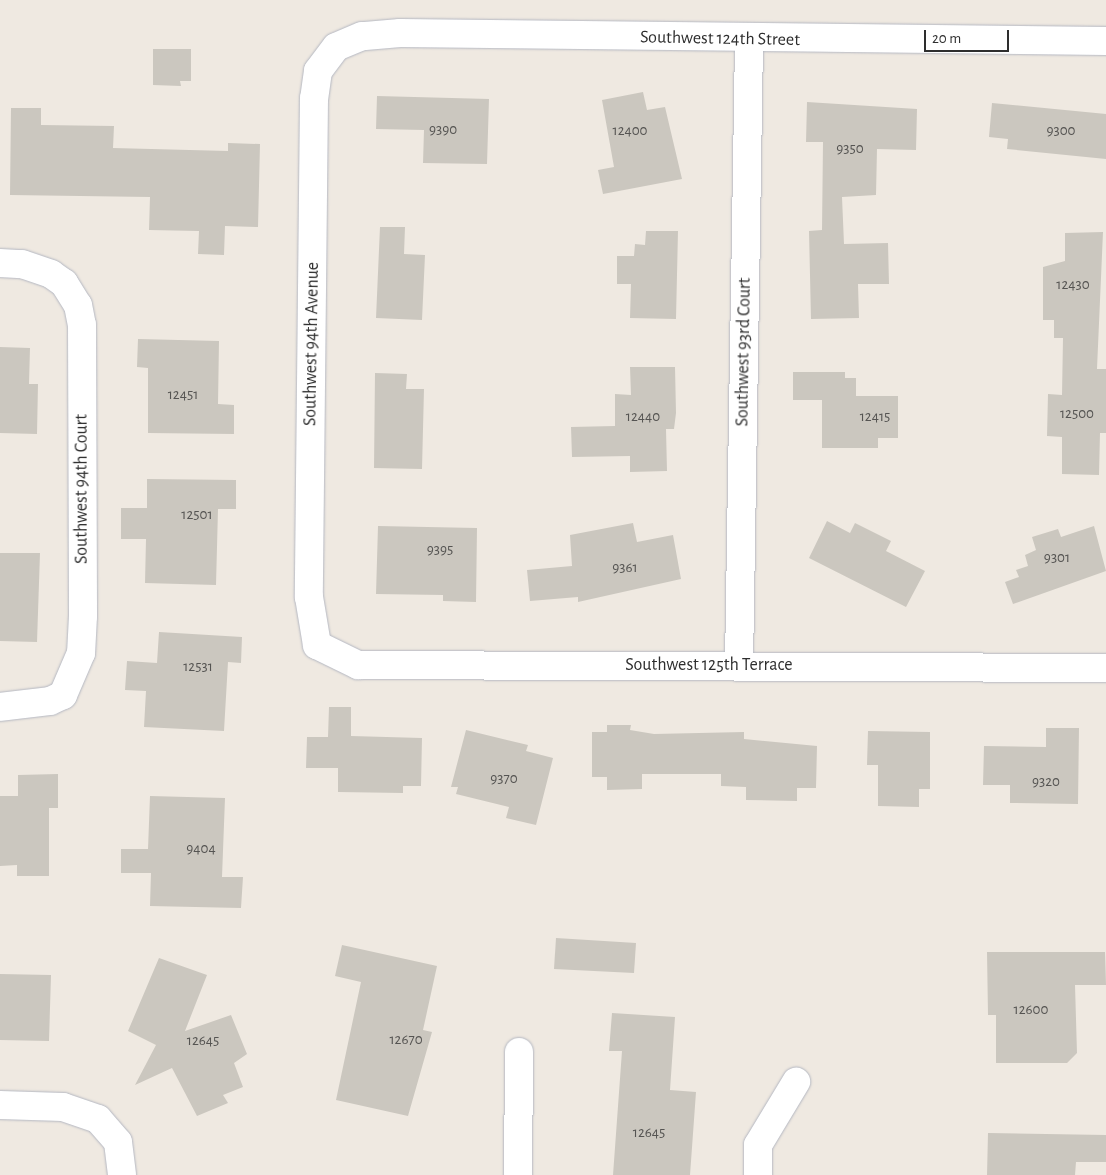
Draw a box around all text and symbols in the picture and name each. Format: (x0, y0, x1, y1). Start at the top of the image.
scale bar (926, 20, 1011, 52)
street label: Southwest 124th Street (640, 27, 800, 51)
text: 20 m (932, 31, 961, 46)
house number: 9390 (429, 121, 457, 139)
house number: 12400 (612, 122, 648, 140)
house number: 9300 (1046, 122, 1076, 140)
house number: 9350 (836, 140, 864, 158)
street label: Southwest 94th Avenue (300, 262, 324, 426)
house number: 12430 (1056, 276, 1090, 294)
street label: Southwest 93rd Court (732, 277, 756, 427)
house number: 12451 (168, 386, 198, 404)
house number: 12500 (1060, 405, 1094, 423)
house number: 12440 (626, 408, 660, 426)
house number: 12415 (860, 408, 890, 426)
street label: Southwest 94th Court (71, 414, 93, 564)
house number: 12501 (181, 506, 213, 524)
house number: 9395 (427, 541, 453, 559)
house number: 9301 (1044, 549, 1070, 567)
house number: 9361 (612, 559, 638, 577)
street label: Southwest 125th Terrace (625, 654, 793, 676)
house number: 12531 (183, 658, 213, 676)
house number: 9370 (490, 770, 518, 788)
house number: 9320 (1032, 773, 1060, 791)
house number: 9404 (186, 840, 216, 858)
house number: 12600 (1014, 1001, 1048, 1019)
house number: 12670 (389, 1031, 423, 1049)
house number: 12645 (187, 1032, 219, 1050)
house number: 12645 (633, 1124, 665, 1142)

